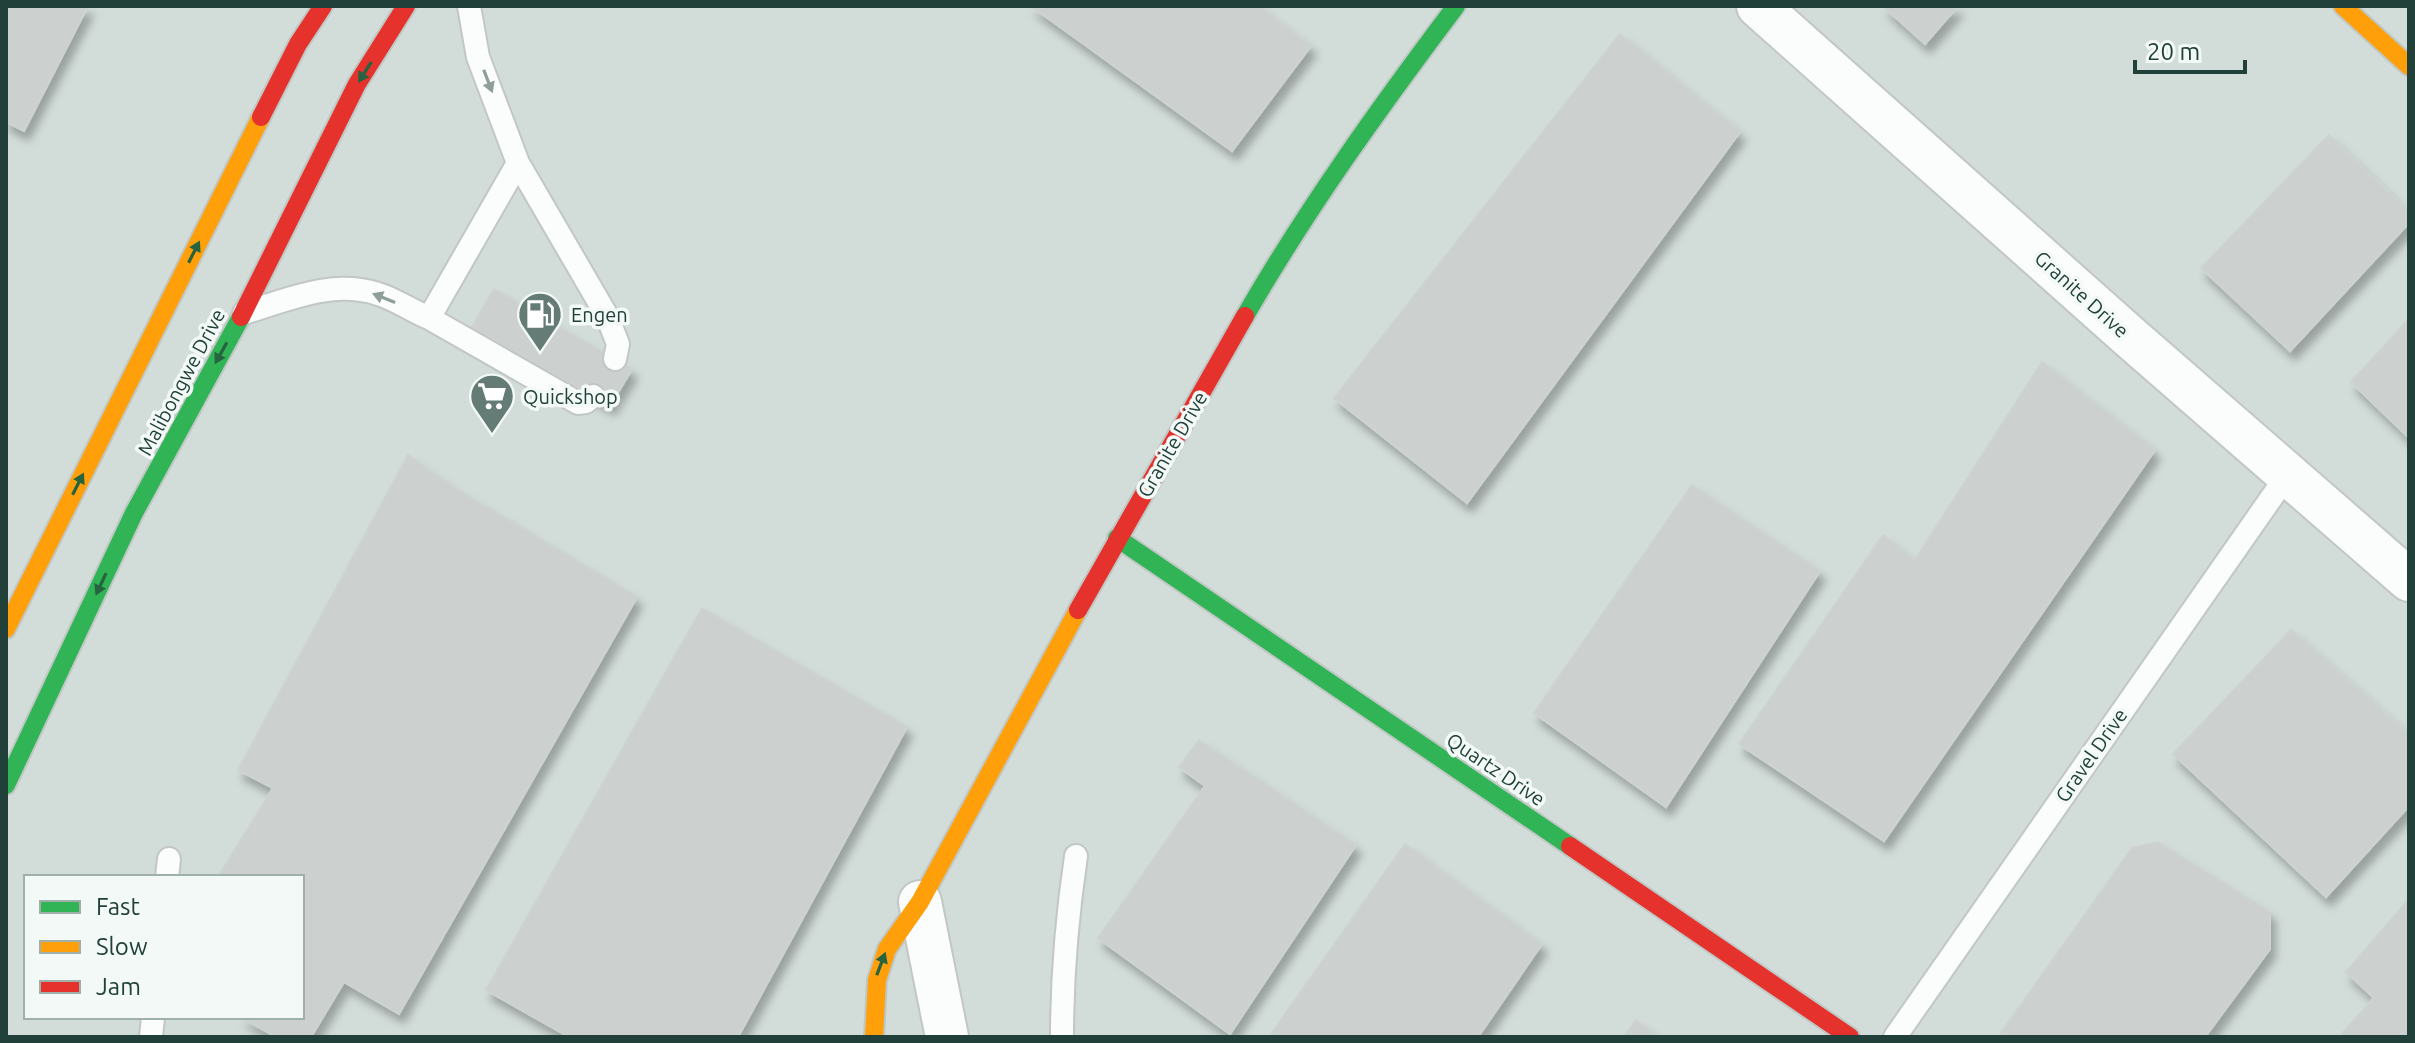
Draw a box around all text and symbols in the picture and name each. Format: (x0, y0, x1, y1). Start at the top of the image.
scale bar (2135, 24, 2245, 74)
text: 20 m (2147, 38, 2200, 65)
one-way arrow (358, 61, 372, 83)
one-way arrow (482, 69, 495, 93)
one-way arrow (188, 240, 201, 263)
street label: Granite Drive (2030, 246, 2134, 342)
fuel station icon: Engen (516, 290, 564, 353)
one-way arrow (372, 291, 396, 304)
place label: Engen (571, 303, 628, 326)
street label: Malibongwe Drive (133, 305, 229, 459)
one-way arrow (215, 342, 228, 365)
supermarket icon: Quickshop (468, 372, 516, 435)
place label: Quickshop (523, 385, 618, 408)
street label: Granite Drive (1133, 387, 1211, 501)
one-way arrow (72, 473, 85, 496)
one-way arrow (94, 572, 108, 596)
street label: Gravel Drive (2050, 704, 2132, 806)
street label: Quartz Drive (1442, 728, 1550, 810)
legend (24, 875, 304, 1019)
text: Fast (96, 893, 140, 920)
text: Slow (96, 933, 148, 960)
one-way arrow (875, 952, 888, 976)
text: Jam (96, 973, 141, 1000)

